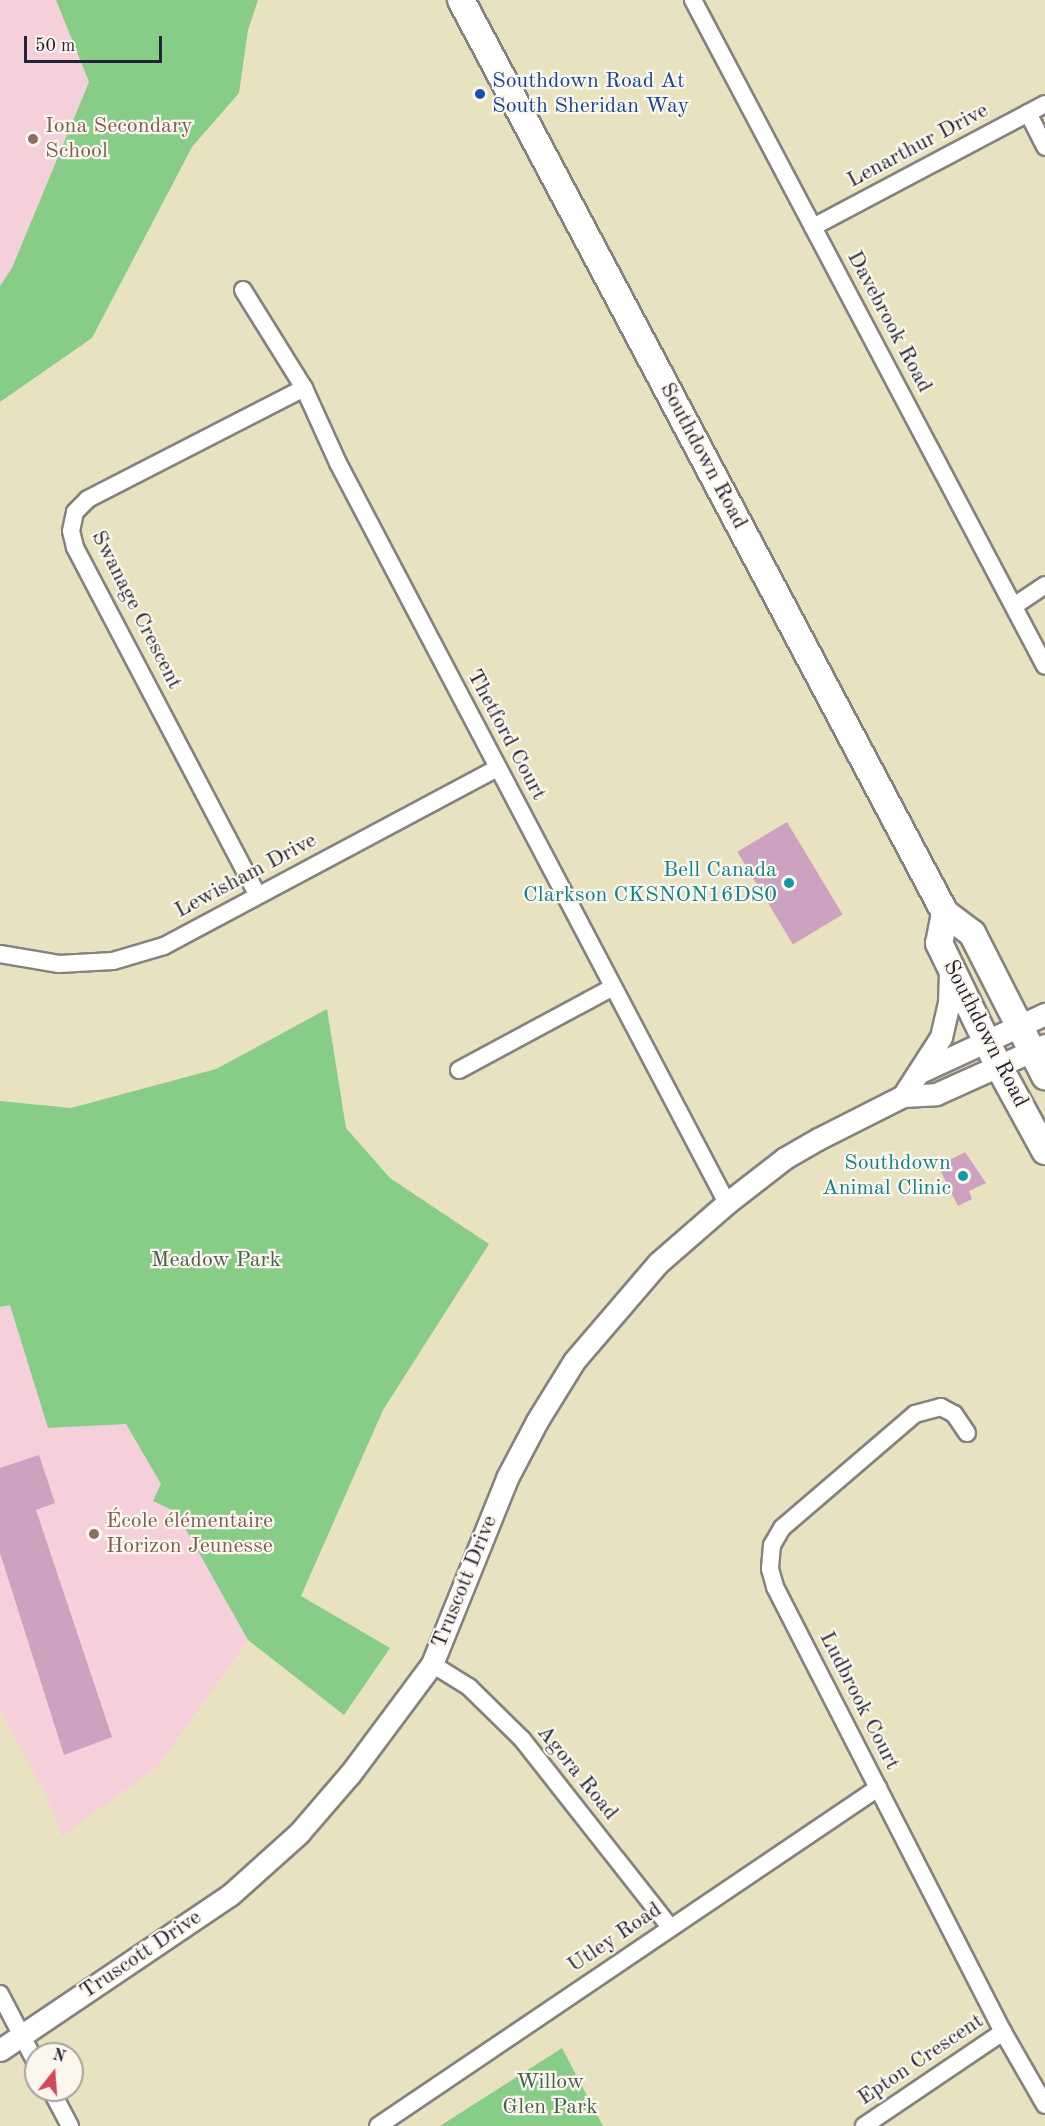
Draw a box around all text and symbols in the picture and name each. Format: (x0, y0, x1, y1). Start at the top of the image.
scale bar (27, 24, 165, 62)
text: 50 m (35, 37, 75, 55)
place label: Southdown Road At South Sheridan Way (492, 68, 689, 119)
marker: Southdown Road At South Sheridan Way (473, 87, 487, 101)
street label: Lenarthur Drive (843, 98, 993, 194)
place label: Iona Secondary School (45, 113, 193, 164)
marker: Iona Secondary School (26, 132, 40, 146)
street label: Davebrook Road (841, 247, 937, 397)
street label: Southdown Road (653, 378, 753, 534)
street label: Swanage Crescent (85, 526, 187, 694)
street label: Thetford Court (460, 665, 552, 805)
street label: Lewisham Drive (171, 828, 321, 924)
place label: Bell Canada Clarkson CKSNON16DS0 (523, 857, 777, 908)
marker: Bell Canada Clarkson CKSNON16DS0 (782, 876, 796, 890)
street label: Southdown Road (936, 956, 1034, 1112)
place label: Southdown Animal Clinic (822, 1150, 951, 1202)
marker: Southdown Animal Clinic (956, 1169, 970, 1183)
park label: Meadow Park (151, 1248, 281, 1274)
place label: École élémentaire Horizon Jeunesse (106, 1508, 273, 1560)
street label: Truscott Drive (426, 1512, 504, 1652)
marker: École élémentaire Horizon Jeunesse (87, 1527, 101, 1541)
street label: Ludbrook Court (813, 1627, 905, 1775)
street label: Agora Road (531, 1720, 623, 1826)
street label: Utley Road (563, 1897, 667, 1979)
street label: Truscott Drive (75, 1905, 207, 2005)
street label: Epton Crescent (853, 2008, 989, 2112)
north arrow (24, 2042, 84, 2102)
text: N (50, 2047, 67, 2066)
park label: Willow Glen Park (502, 2069, 598, 2120)

